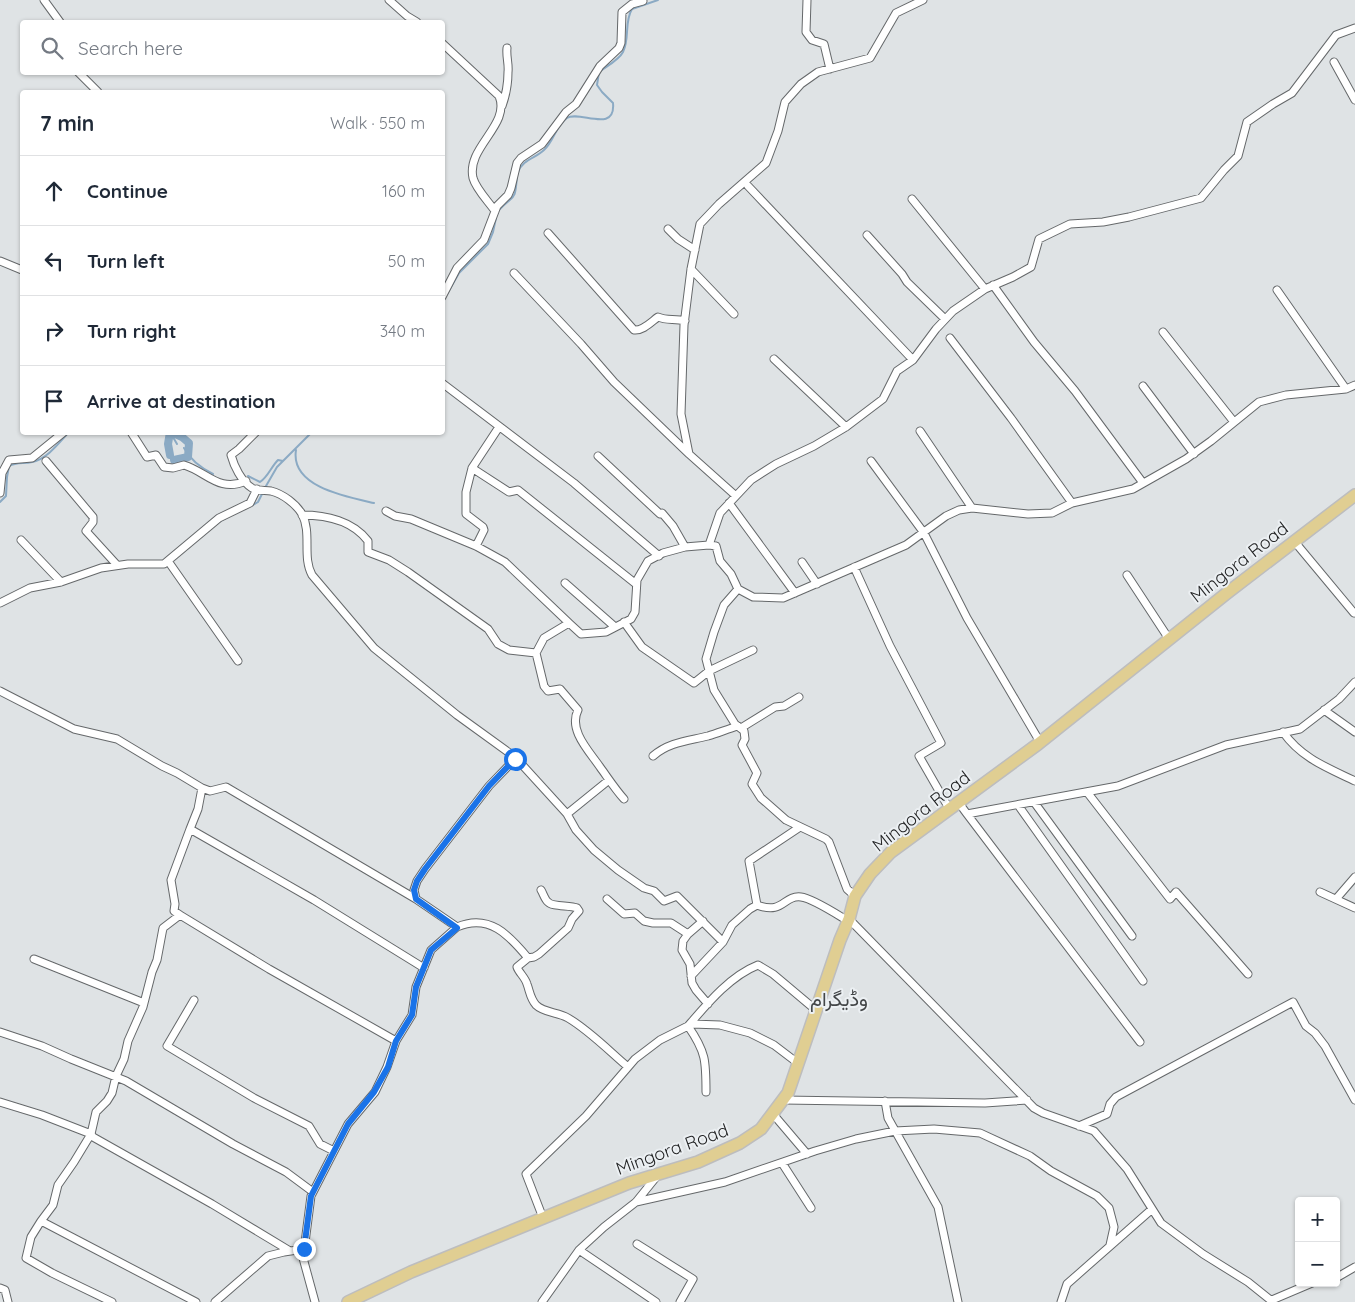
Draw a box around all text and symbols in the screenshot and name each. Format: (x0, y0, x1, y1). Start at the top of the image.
search box (20, 20, 445, 75)
icon: search (38, 34, 66, 62)
text: Search here (78, 36, 183, 60)
text: 7 min (40, 110, 94, 136)
text: Walk · 550 m (330, 113, 425, 133)
icon: ahead (40, 177, 68, 205)
text: Continue (87, 179, 168, 203)
text: 160 m (382, 181, 425, 201)
icon: left (40, 247, 68, 275)
text: Turn left (87, 249, 165, 273)
text: 50 m (388, 251, 425, 271)
icon: right (40, 317, 68, 345)
text: Turn right (87, 319, 176, 343)
text: 340 m (380, 321, 425, 341)
icon: arrive (40, 387, 68, 415)
text: Arrive at destination (87, 389, 276, 413)
street label: Mingora Road (1185, 517, 1293, 607)
route start (504, 748, 527, 771)
street label: Mingora Road (867, 766, 975, 856)
district label: وڈیگرام (810, 986, 868, 1012)
street label: Mingora Road (613, 1118, 731, 1180)
map controls (1295, 1197, 1340, 1287)
button: + (1295, 1197, 1340, 1242)
route end (293, 1238, 316, 1261)
button: − (1295, 1242, 1340, 1287)

